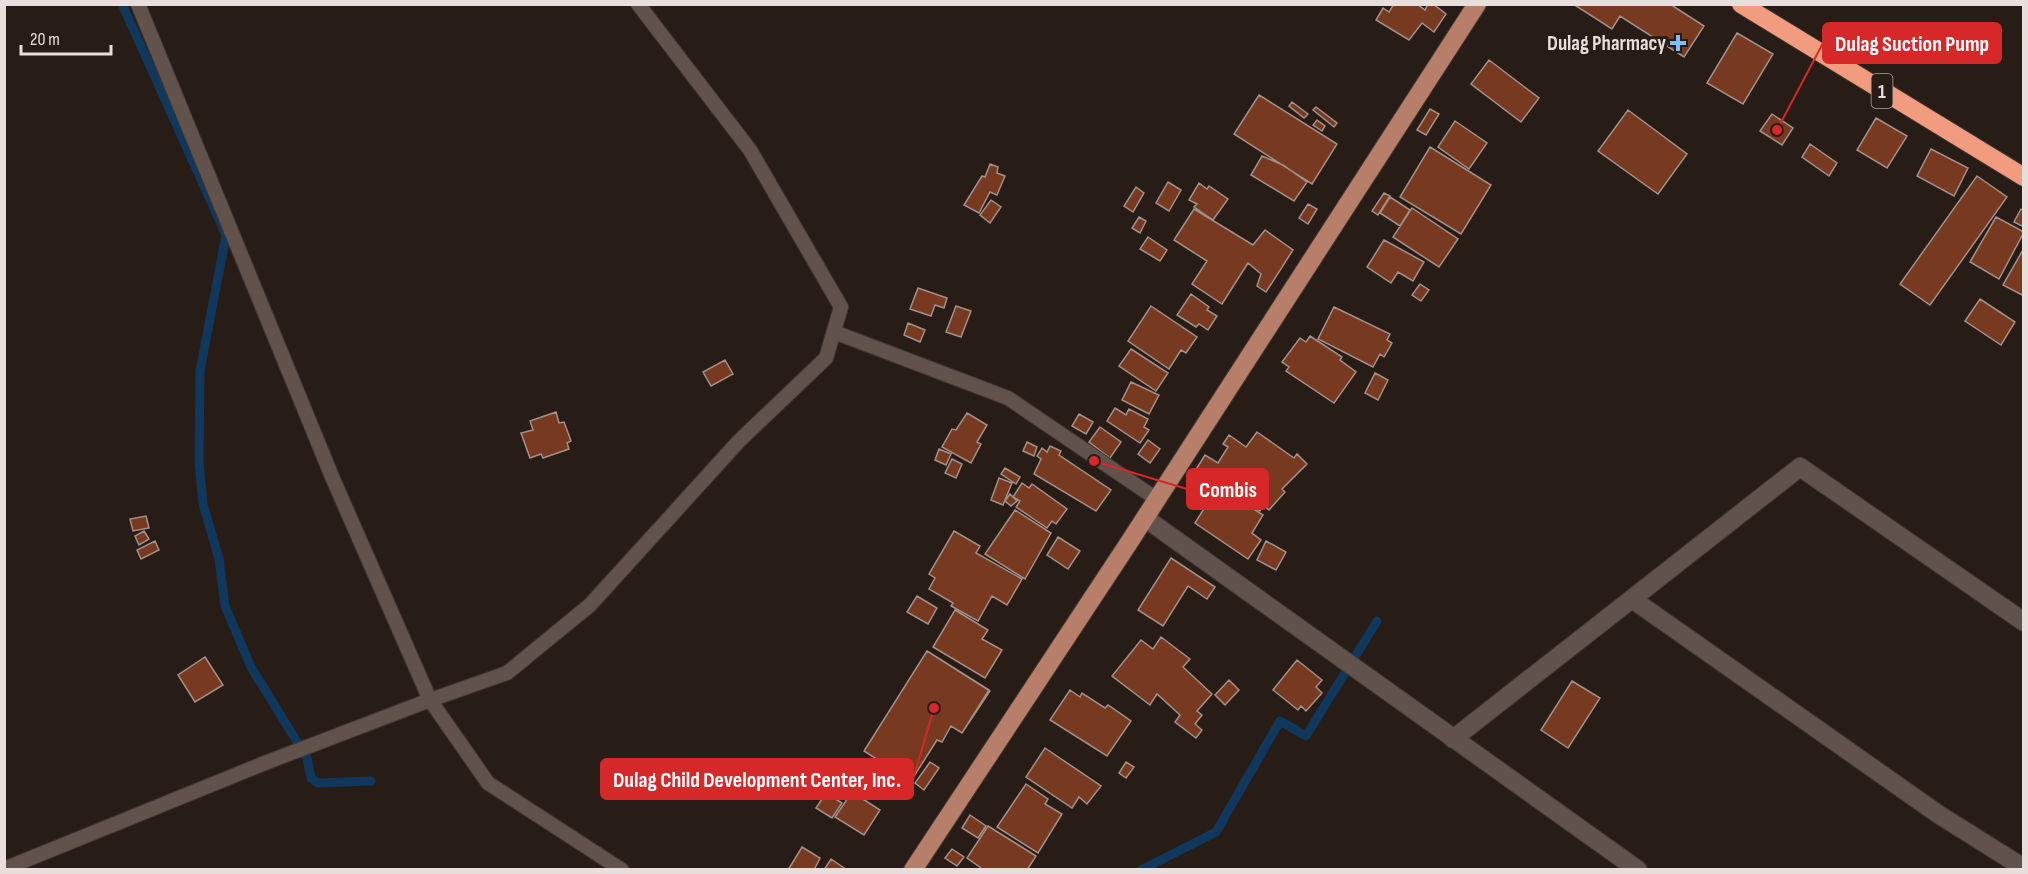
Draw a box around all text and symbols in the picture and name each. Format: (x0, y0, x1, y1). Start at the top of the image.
scale bar (21, 18, 111, 56)
callout: Dulag Suction Pump (1823, 23, 2001, 63)
text: 20 m (30, 29, 60, 50)
place label: Dulag Pharmacy (1547, 31, 1666, 56)
text: Dulag Suction Pump (1835, 31, 1989, 58)
marker: Dulag Pharmacy (1671, 36, 1685, 50)
road number: 1 (1872, 74, 1892, 108)
callout: Combis (1187, 469, 1268, 509)
text: Combis (1199, 477, 1257, 504)
callout: Dulag Child Development Center, Inc. (601, 759, 913, 799)
text: Dulag Child Development Center, Inc. (613, 767, 901, 794)

